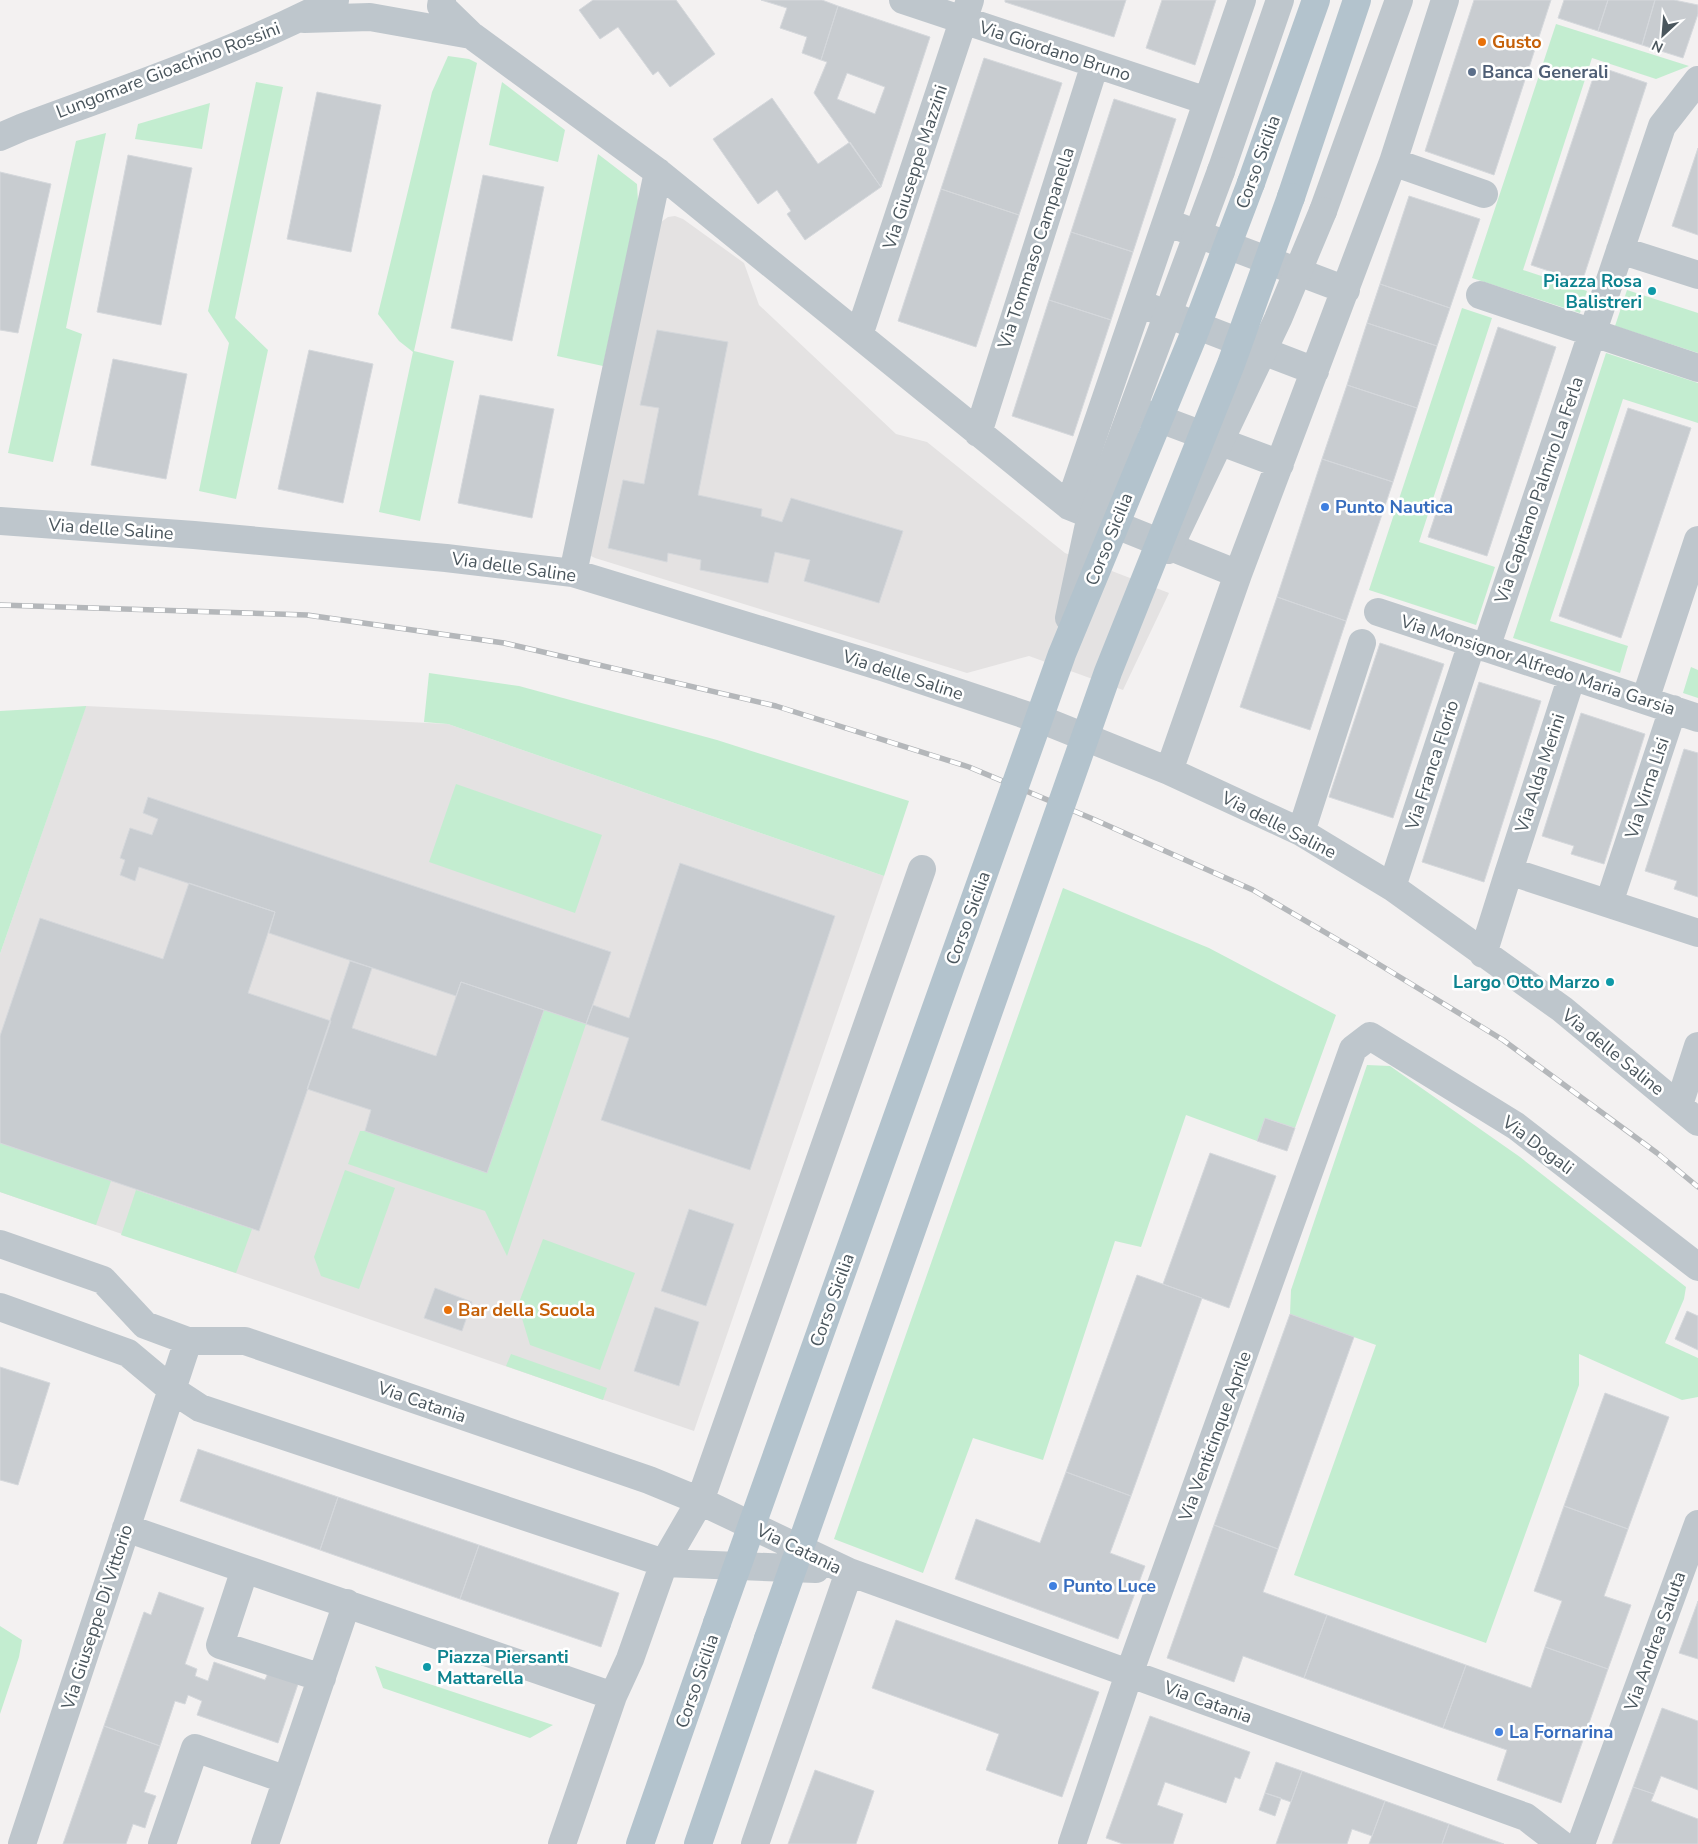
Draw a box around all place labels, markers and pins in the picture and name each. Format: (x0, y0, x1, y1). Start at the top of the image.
place label: Gusto (1492, 30, 1542, 54)
marker: Gusto (1476, 36, 1488, 48)
place label: Banca Generali (1482, 60, 1608, 84)
marker: Banca Generali (1466, 66, 1478, 78)
place label: Piazza Rosa Balistreri (1543, 269, 1642, 314)
marker: Piazza Rosa Balistreri (1646, 285, 1658, 297)
place label: Punto Nautica (1335, 495, 1453, 519)
marker: Punto Nautica (1319, 501, 1331, 513)
place label: Largo Otto Marzo (1453, 970, 1600, 994)
marker: Largo Otto Marzo (1604, 976, 1616, 988)
place label: Bar della Scuola (458, 1298, 595, 1322)
marker: Bar della Scuola (442, 1304, 454, 1316)
place label: Punto Luce (1063, 1574, 1156, 1598)
marker: Punto Luce (1047, 1580, 1059, 1592)
place label: Piazza Piersanti Mattarella (437, 1645, 569, 1690)
marker: Piazza Piersanti Mattarella (421, 1661, 433, 1673)
place label: La Fornarina (1509, 1720, 1613, 1744)
marker: La Fornarina (1493, 1726, 1505, 1738)

